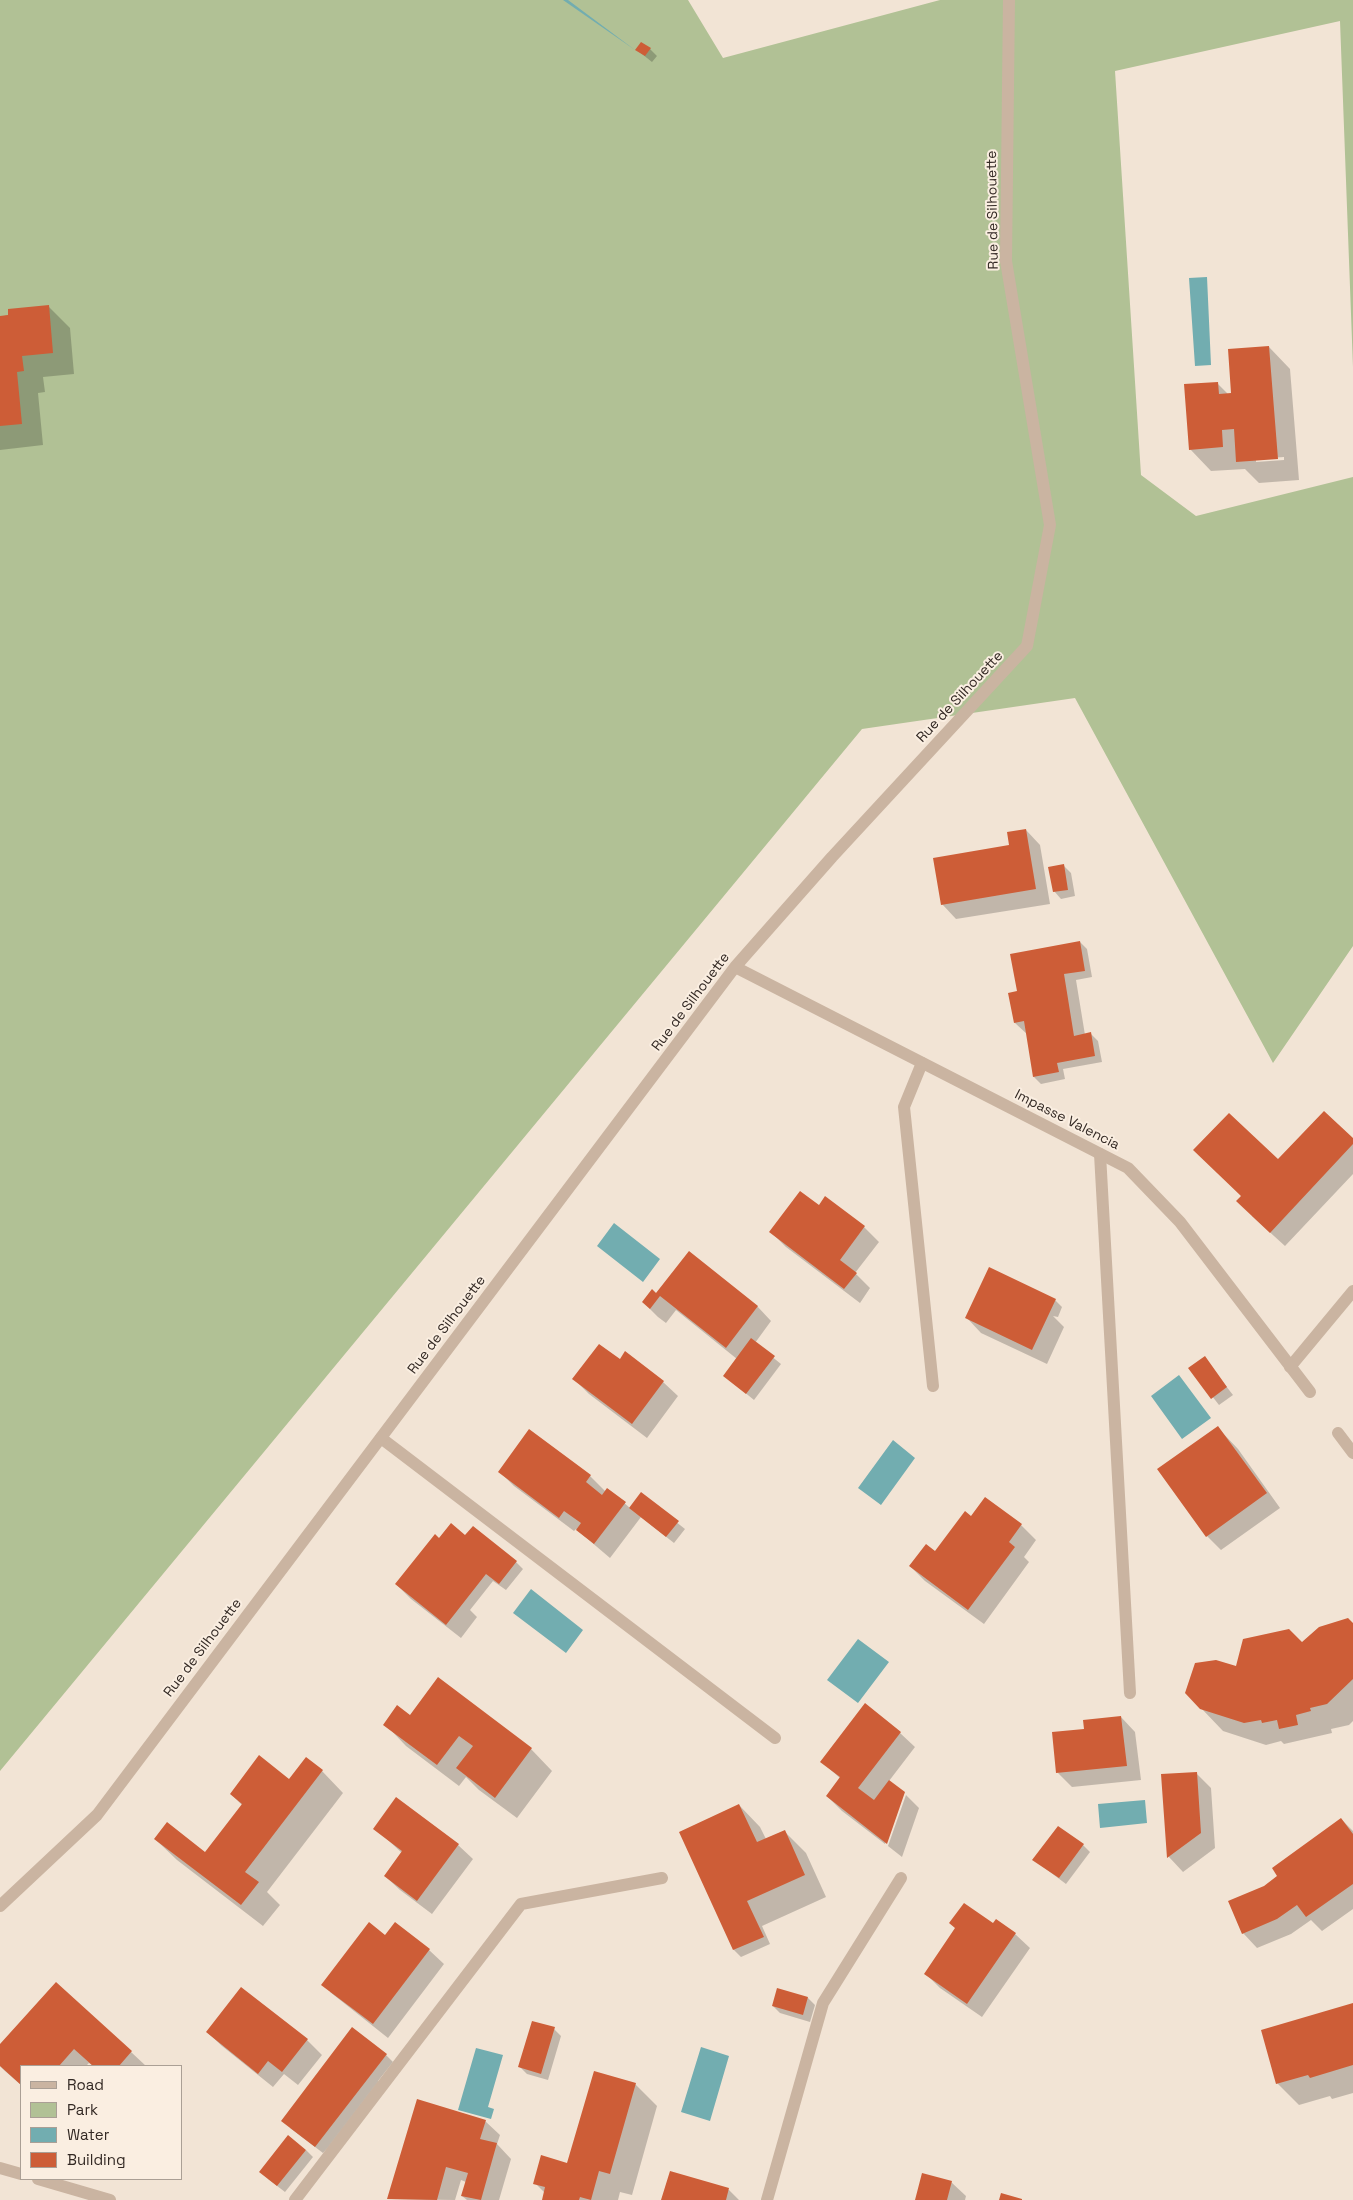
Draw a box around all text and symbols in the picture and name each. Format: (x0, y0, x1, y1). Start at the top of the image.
street label: Rue de Silhouette (984, 150, 1002, 270)
street label: Rue de Silhouette (913, 648, 1007, 746)
street label: Rue de Silhouette (648, 949, 734, 1055)
street label: Impasse Valencia (1012, 1086, 1122, 1154)
street label: Rue de Silhouette (404, 1272, 490, 1378)
street label: Rue de Silhouette (160, 1595, 246, 1701)
legend (20, 2065, 182, 2180)
text: Road (67, 2075, 104, 2094)
text: Park (67, 2100, 98, 2119)
text: Water (67, 2125, 109, 2144)
text: Building (67, 2150, 126, 2169)

